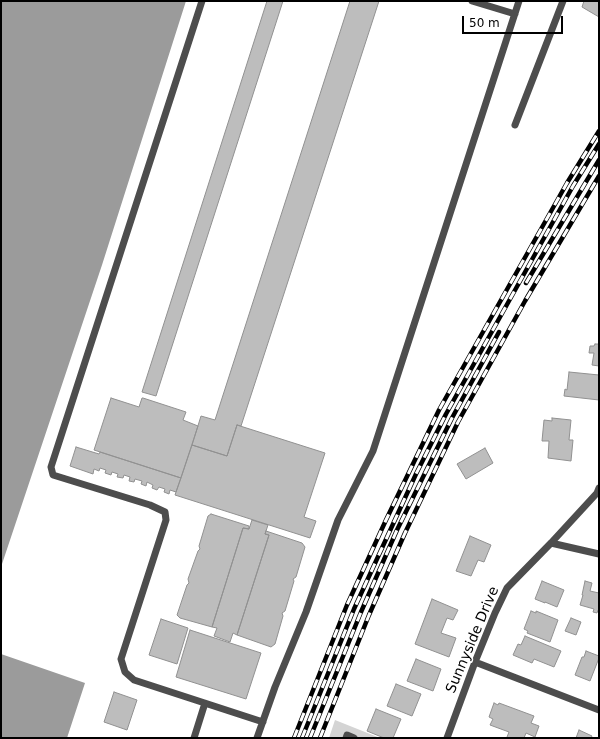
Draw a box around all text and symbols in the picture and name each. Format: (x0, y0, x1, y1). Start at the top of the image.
scale bar (464, 8, 565, 34)
text: 50 m (469, 16, 500, 30)
street label: Sunnyside Drive (443, 584, 503, 696)

